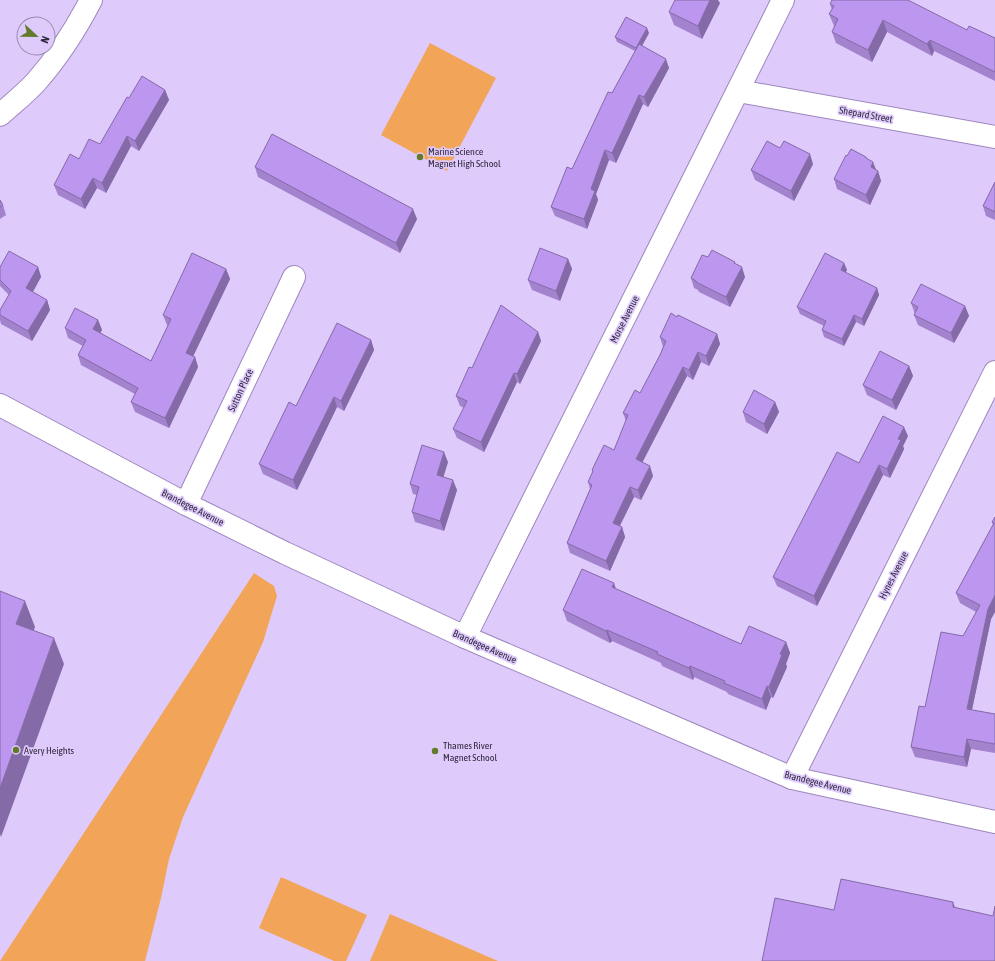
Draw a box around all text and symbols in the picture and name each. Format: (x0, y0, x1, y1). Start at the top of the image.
north arrow (16, 16, 56, 56)
text: N (38, 34, 52, 45)
street label: Shepard Street (838, 104, 894, 125)
place label: Marine Science Magnet High School (428, 146, 501, 169)
marker: Marine Science Magnet High School (415, 152, 425, 162)
street label: Morse Avenue (608, 293, 641, 345)
street label: Sutton Place (226, 367, 255, 413)
street label: Brandegee Avenue (160, 487, 226, 528)
street label: Hynes Avenue (877, 549, 910, 601)
street label: Brandegee Avenue (451, 628, 519, 666)
place label: Thames River Magnet School (443, 740, 497, 763)
marker: Avery Heights (11, 745, 21, 755)
place label: Avery Heights (24, 745, 75, 756)
marker: Thames River Magnet School (430, 746, 440, 756)
street label: Brandegee Avenue (783, 769, 853, 796)

